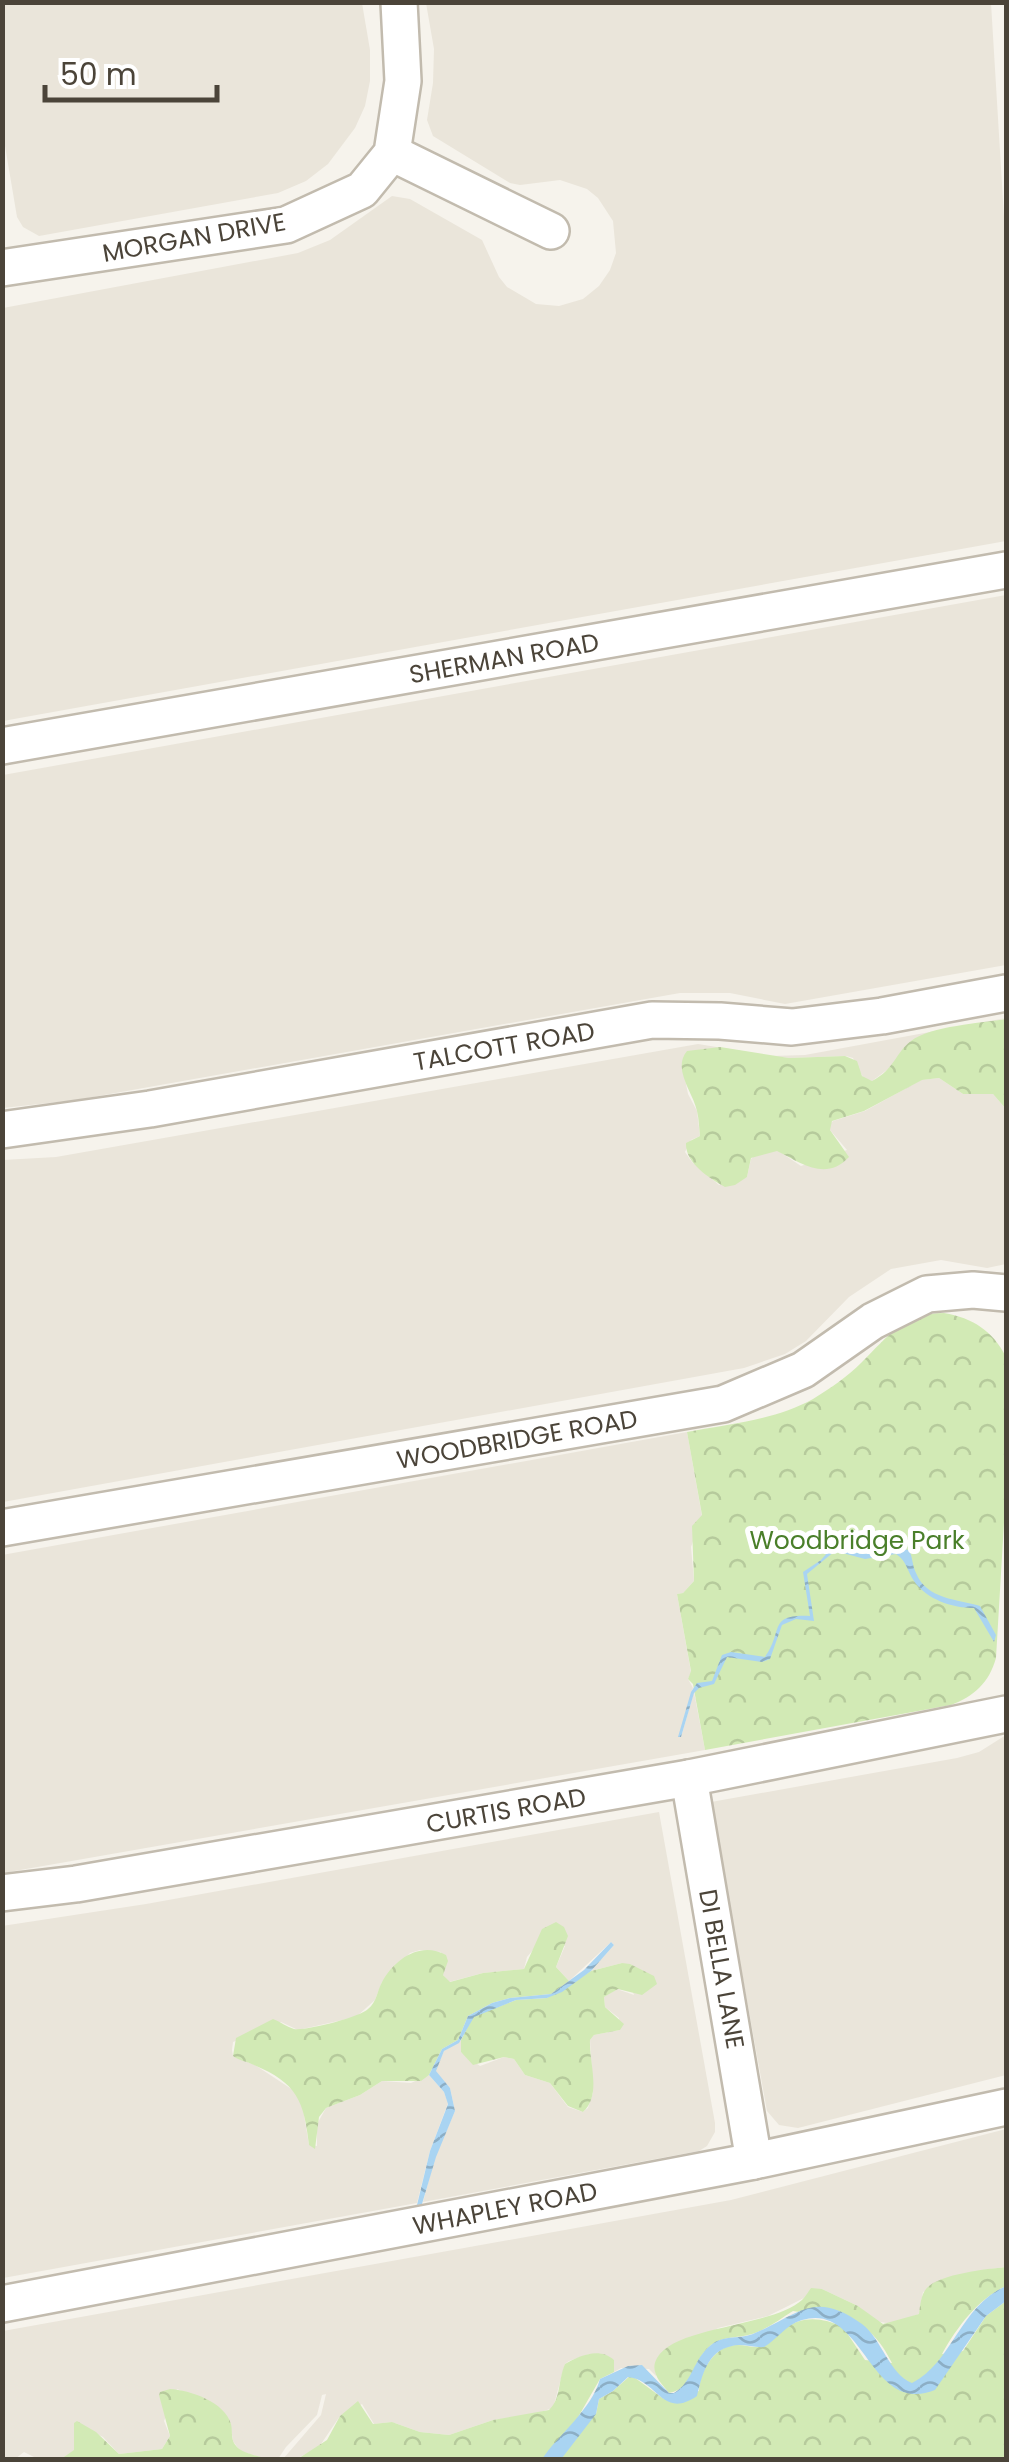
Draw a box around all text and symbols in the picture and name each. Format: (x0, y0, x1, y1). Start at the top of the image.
scale bar (45, 40, 218, 102)
text: 50 m (60, 53, 137, 96)
street label: MORGAN DRIVE (100, 204, 289, 271)
street label: SHERMAN ROAD (406, 625, 602, 692)
street label: TALCOTT ROAD (411, 1013, 597, 1080)
street label: WOODBRIDGE ROAD (394, 1401, 640, 1478)
park label: Woodbridge Park (749, 1523, 965, 1558)
street label: CURTIS ROAD (423, 1779, 589, 1842)
street label: DI BELLA LANE (690, 1886, 753, 2052)
street label: WHAPLEY ROAD (410, 2173, 600, 2244)

